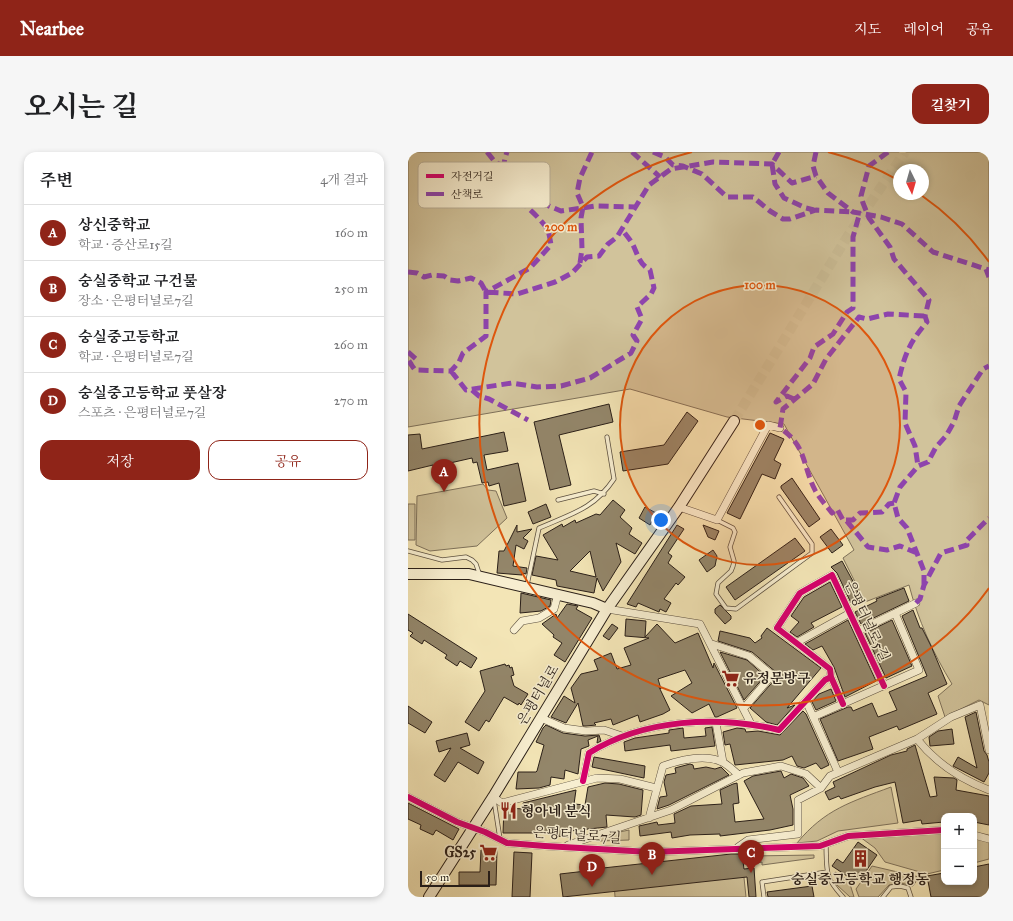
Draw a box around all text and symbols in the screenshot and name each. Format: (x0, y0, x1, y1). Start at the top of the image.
text: Nearbee (20, 17, 84, 40)
text: 지도 (854, 21, 881, 38)
text: 레이어 (903, 21, 944, 38)
text: 공유 (966, 21, 993, 38)
button: 길찾기 (912, 84, 989, 124)
text: 오시는 길 (24, 89, 138, 124)
legend (418, 162, 550, 208)
north arrow (893, 164, 929, 200)
text: 주변 (40, 170, 73, 191)
text: 자전거길 (451, 170, 494, 183)
text: 4개 결과 (320, 172, 368, 188)
text: 산책로 (451, 188, 483, 201)
text: 상신중학교 (78, 216, 150, 234)
text: 200 m (545, 220, 578, 234)
text: A (49, 225, 57, 241)
text: 160 m (335, 225, 368, 241)
text: 학교 · 증산로15길 (78, 237, 173, 253)
text: 숭실중학교 구건물 (78, 272, 197, 290)
text: 100 m (744, 278, 777, 292)
text: B (49, 281, 57, 297)
text: 250 m (334, 281, 368, 297)
text: 장소 · 은평터널로7길 (78, 293, 194, 309)
text: 숭실중고등학교 (78, 328, 179, 346)
text: C (49, 337, 57, 353)
text: 260 m (334, 337, 368, 353)
text: 학교 · 은평터널로7길 (78, 349, 194, 365)
text: 숭실중고등학교 풋살장 (78, 384, 226, 402)
text: D (48, 393, 58, 409)
text: 270 m (334, 393, 368, 409)
text: 스포츠 · 은평터널로7길 (78, 405, 206, 421)
centre of rings (753, 418, 767, 432)
button: 저장 (40, 440, 200, 480)
button: 공유 (208, 440, 368, 480)
pin: A (431, 459, 457, 492)
your location (651, 510, 671, 530)
street label: 은평터널로5길 (841, 578, 893, 664)
street label: 은평터널로 (513, 661, 563, 728)
supermarket icon: 유정문방구 (720, 668, 740, 688)
place label: 유정문방구 (743, 670, 811, 687)
restaurant icon: 형아네 분식 (498, 801, 518, 821)
place label: 형아네 분식 (521, 803, 592, 820)
map controls (941, 813, 977, 885)
button: + (941, 813, 977, 849)
street label: 은평터널로7길 (532, 823, 622, 847)
pin: C (738, 840, 764, 873)
supermarket icon: GS25 (479, 842, 499, 862)
pin: B (639, 842, 665, 875)
place label: GS25 (444, 844, 476, 861)
building icon: 숭실중고등학교 행정동 (850, 849, 870, 869)
button: − (941, 849, 977, 885)
pin: D (579, 854, 605, 887)
scale bar (420, 869, 490, 888)
text: 50 m (426, 871, 449, 884)
place label: 숭실중고등학교 행정동 (791, 871, 930, 888)

